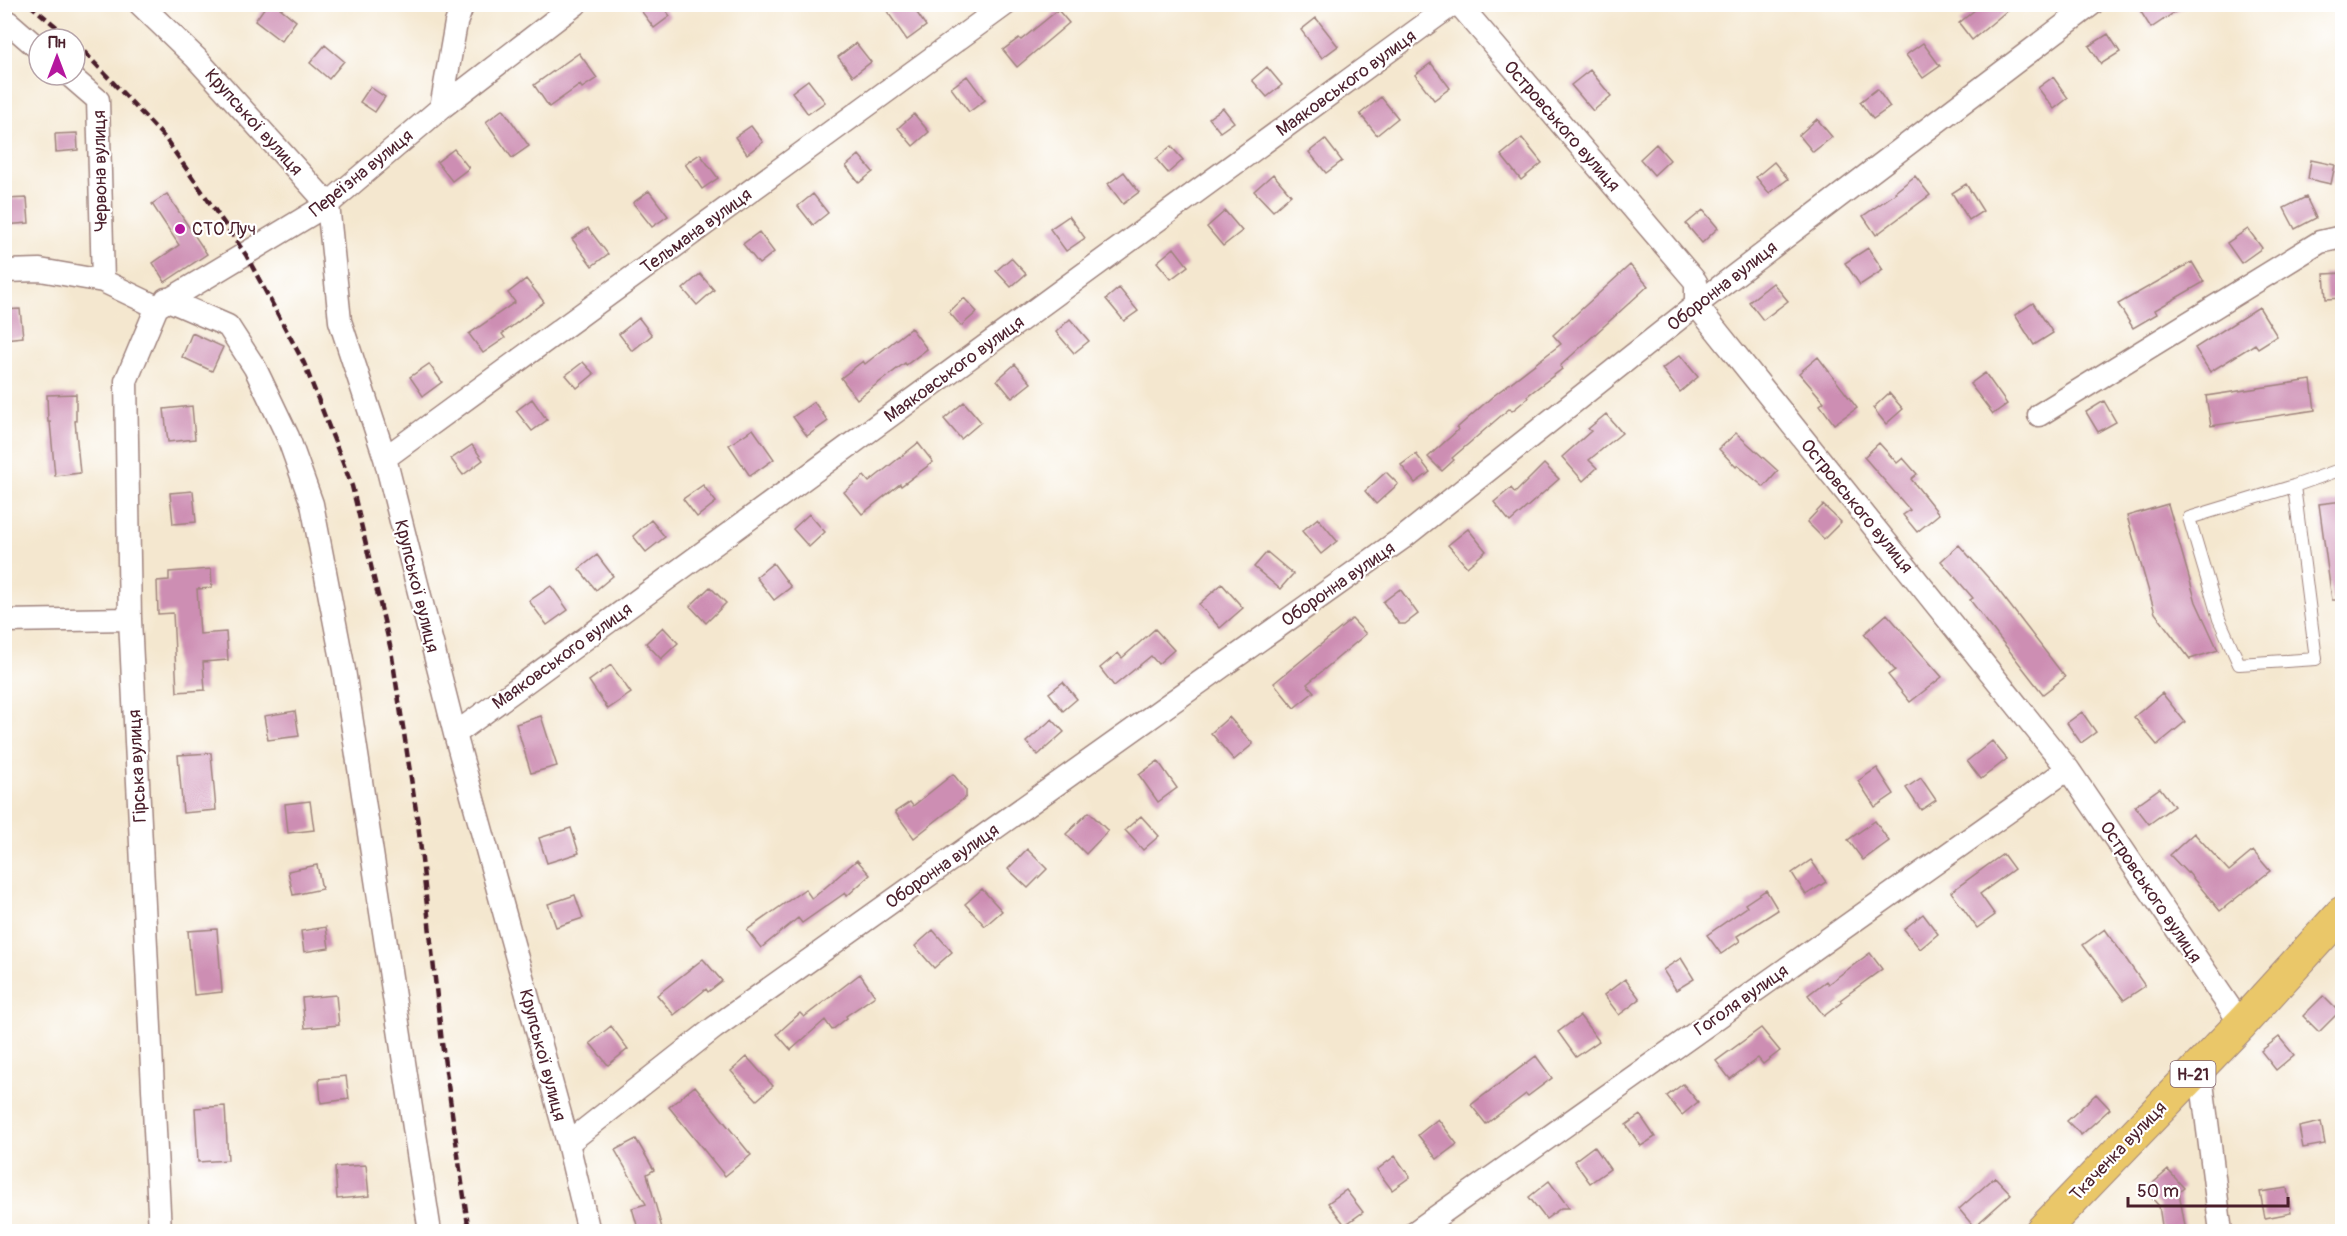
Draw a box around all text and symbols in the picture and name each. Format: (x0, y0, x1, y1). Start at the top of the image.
street label: Маяковського вулиця (1272, 25, 1421, 142)
north arrow (27, 27, 87, 87)
text: Пн (48, 33, 66, 53)
street label: Островського вулиця (1498, 56, 1625, 197)
street label: Крупської вулиця (200, 64, 308, 181)
street label: Червона вулиця (88, 110, 113, 232)
street label: Переїзна вулиця (305, 125, 418, 222)
street label: Тельмана вулиця (636, 183, 756, 279)
place label: СТО Луч (192, 218, 256, 241)
marker: СТО Луч (173, 222, 187, 236)
street label: Оборонна вулиця (1663, 236, 1782, 337)
street label: Маяковського вулиця (880, 311, 1029, 428)
street label: Островського вулиця (1795, 435, 1918, 578)
street label: Крупської вулиця (389, 517, 444, 655)
street label: Оборонна вулиця (1277, 537, 1400, 632)
street label: Маяковського вулиця (488, 598, 637, 715)
street label: Гірська вулиця (123, 709, 152, 823)
street label: Островського вулиця (2095, 817, 2207, 968)
street label: Оборонна вулиця (881, 819, 1004, 914)
street label: Гоголя вулиця (1690, 960, 1793, 1041)
street label: Крупської вулиця (514, 987, 571, 1124)
road number: Н-21 (2170, 1061, 2216, 1087)
street label: Ткаченка вулиця (2065, 1097, 2172, 1206)
scale bar (2128, 1170, 2288, 1208)
text: 50 m (2137, 1180, 2179, 1203)

